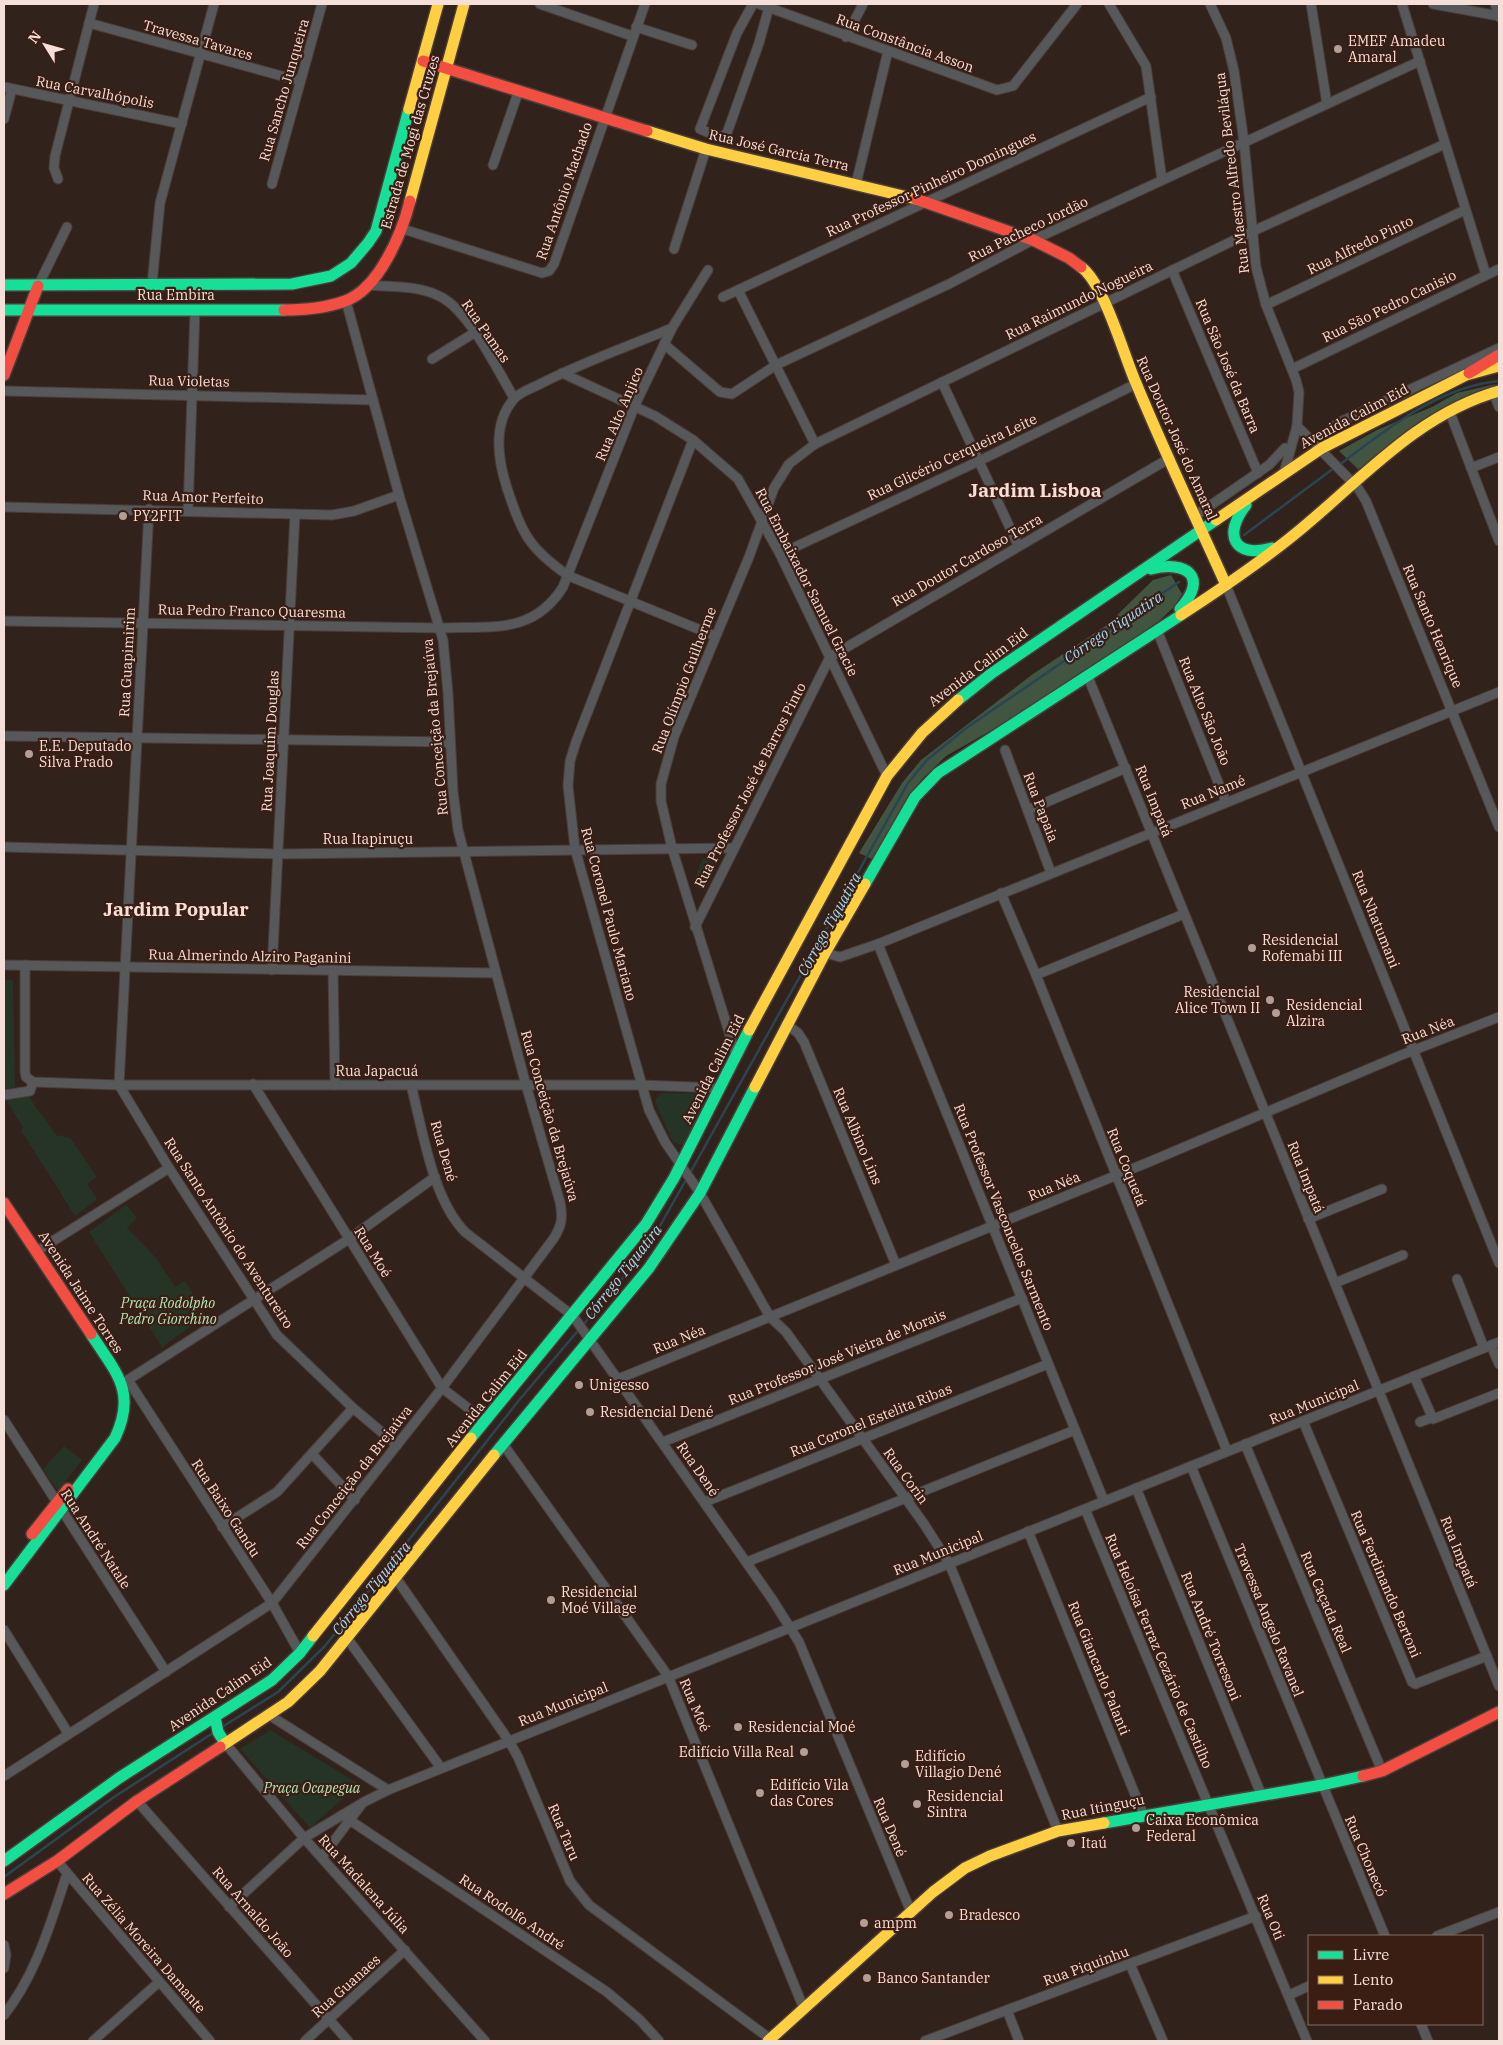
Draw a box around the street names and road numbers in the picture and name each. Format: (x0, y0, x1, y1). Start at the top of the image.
street label: Rua Constância Asson (834, 10, 976, 76)
street label: Travessa Tavares (141, 16, 255, 64)
street label: Rua Sancho Junqueira (255, 16, 313, 163)
street label: Estrada de Mogi das Cruzes (377, 53, 444, 231)
street label: Rua Maestro Alfredo Beviláqua (1211, 71, 1253, 275)
street label: Rua Carvalhópolis (34, 72, 156, 112)
street label: Rua Antônio Machado (532, 120, 596, 262)
street label: Rua José Garcia Terra (707, 125, 851, 175)
street label: Rua Professor Pinheiro Domingues (823, 127, 1039, 241)
street label: Rua Pacheco Jordão (965, 192, 1091, 266)
street label: Rua Alfredo Pinto (1304, 211, 1416, 278)
street label: Rua Raimundo Nogueira (1002, 256, 1156, 344)
street label: Rua São Pedro Canisio (1319, 266, 1459, 346)
street label: Rua Embira (137, 286, 215, 304)
street label: Rua Pamas (458, 296, 514, 366)
street label: Rua São José da Barra (1192, 296, 1265, 436)
street label: Rua Doutor José do Amaral (1133, 353, 1221, 523)
street label: Rua Alto Anjico (591, 364, 647, 464)
street label: Rua Violetas (148, 371, 230, 391)
street label: Avenida Calim Eid (1297, 380, 1412, 452)
street label: Rua Glicério Cerqueira Leite (864, 410, 1040, 504)
street label: Rua Embaixador Samuel Gracie (752, 485, 862, 679)
street label: Rua Amor Perfeito (142, 486, 264, 508)
street label: Rua Doutor Cardoso Terra (889, 509, 1046, 611)
street label: Rua Santo Henrique (1399, 562, 1467, 690)
street label: Rua Pedro Franco Quaresma (158, 600, 347, 622)
street label: Rua Olímpio Guilherme (648, 604, 720, 756)
street label: Rua Guapimirim (115, 607, 139, 717)
street label: Avenida Calim Eid (924, 623, 1032, 710)
street label: Rua Conceição da Brejaúva (418, 637, 452, 816)
street label: Rua Alto São João (1175, 654, 1235, 768)
street label: Rua Joaquim Douglas (257, 670, 283, 812)
street label: Rua Professor José de Barros Pinto (690, 679, 810, 891)
street label: Rua Impatá (1131, 762, 1177, 840)
street label: Rua Papaia (1019, 769, 1063, 845)
street label: Rua Namé (1178, 771, 1248, 813)
street label: Rua Coronel Paulo Mariano (577, 825, 641, 1003)
street label: Rua Itapiruçu (323, 830, 414, 848)
street label: Rua Nhatumani (1348, 867, 1404, 971)
street label: Rua Almerindo Alziro Paganini (148, 945, 352, 967)
street label: Avenida Calim Eid (678, 1011, 749, 1127)
street label: Rua Néa (1399, 1012, 1457, 1048)
street label: Rua Conceição da Brejaúva (517, 1028, 583, 1204)
street label: Rua Japacuá (336, 1062, 419, 1080)
street label: Rua Albino Lins (829, 1085, 887, 1188)
street label: Rua Professor Vasconcelos Sarmento (950, 1101, 1058, 1333)
street label: Rua Dené (427, 1118, 461, 1184)
street label: Rua Coquetá (1103, 1125, 1151, 1209)
street label: Rua Santo Antônio do Aventureiro (160, 1134, 298, 1332)
street label: Rua Impatá (1283, 1138, 1329, 1216)
street label: Rua Néa (1025, 1167, 1083, 1205)
street label: Rua Moé (350, 1223, 396, 1281)
street label: Avenida Jaime Torres (35, 1227, 127, 1357)
street label: Rua Professor José Vieira de Morais (725, 1305, 949, 1409)
street label: Rua Néa (650, 1320, 708, 1358)
street label: Avenida Calim Eid (441, 1345, 531, 1451)
street label: Rua Municipal (1266, 1376, 1362, 1428)
street label: Rua Coronel Estelita Ribas (787, 1379, 955, 1461)
street label: Rua Conceição da Brejaúva (292, 1401, 416, 1553)
street label: Rua Dené (673, 1438, 723, 1500)
street label: Rua Corin (880, 1444, 933, 1508)
street label: Rua Baixo Gandu (188, 1456, 265, 1561)
street label: Rua André Natale (57, 1486, 135, 1592)
street label: Rua Ferdinando Bertoni (1347, 1508, 1425, 1660)
street label: Rua Impatá (1436, 1513, 1482, 1591)
street label: Rua Municipal (890, 1527, 986, 1579)
street label: Rua Heloísa Ferraz Cezário de Castilho (1101, 1531, 1217, 1771)
street label: Travessa Angelo Ravanel (1230, 1541, 1308, 1699)
street label: Rua Caçada Real (1297, 1549, 1355, 1655)
street label: Rua André Torresoni (1177, 1569, 1245, 1703)
street label: Rua Giancarlo Palanti (1064, 1598, 1134, 1738)
street label: Avenida Calim Eid (165, 1653, 275, 1735)
street label: Rua Moé (676, 1675, 714, 1735)
street label: Rua Municipal (515, 1678, 611, 1730)
street label: Rua Itinguçu (1060, 1790, 1146, 1824)
street label: Rua Dené (869, 1795, 911, 1859)
street label: Rua Taru (544, 1801, 584, 1864)
street label: Rua Chonecó (1341, 1813, 1391, 1899)
street label: Rua Madalena Júlia (315, 1831, 414, 1938)
street label: Rua Arnaldo João (208, 1863, 298, 1961)
street label: Rua Zélia Moreira Damante (78, 1869, 210, 2017)
street label: Rua Rodolfo André (456, 1870, 568, 1954)
street label: Rua Oti (1253, 1891, 1289, 1943)
street label: Rua Piquinhu (1041, 1942, 1132, 1990)
street label: Rua Guanaes (308, 1950, 384, 2022)

